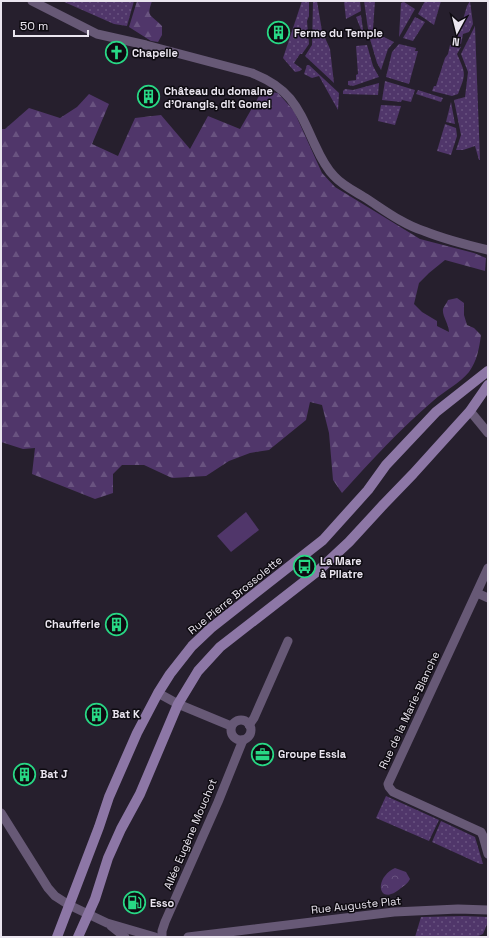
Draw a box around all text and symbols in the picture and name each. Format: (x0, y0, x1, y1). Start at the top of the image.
scale bar (14, 12, 88, 38)
north arrow (437, 12, 477, 52)
text: 50 m (20, 18, 48, 34)
building icon: Ferme du Temple (266, 20, 292, 46)
place label: Ferme du Temple (294, 26, 383, 40)
text: N (451, 35, 460, 49)
church icon: Chapelle (104, 40, 130, 66)
place label: Chapelle (132, 46, 178, 60)
building icon: Château du domaine d'Orangis, dit Gomel (135, 84, 161, 110)
place label: Château du domaine d'Orangis, dit Gomel (164, 84, 273, 111)
street label: Rue Pierre Brossolette (185, 553, 285, 637)
bus stop icon: La Mare à Pilatre (292, 554, 318, 580)
place label: La Mare à Pilatre (320, 554, 363, 581)
building icon: Chaufferie (103, 611, 129, 637)
place label: Chaufferie (45, 617, 100, 631)
street label: Rue de la Marie-Blanche (376, 649, 442, 771)
building icon: Bat K (83, 701, 109, 727)
place label: Bat K (112, 707, 140, 721)
office icon: Groupe Essia (249, 741, 275, 767)
place label: Groupe Essia (278, 747, 347, 761)
building icon: Bat J (11, 761, 37, 787)
place label: Bat J (40, 767, 68, 781)
street label: Allée Eugène Mouchot (160, 777, 220, 891)
fuel station icon: Esso (122, 890, 148, 916)
street label: Rue Auguste Plat (310, 893, 402, 917)
place label: Esso (150, 896, 175, 910)

